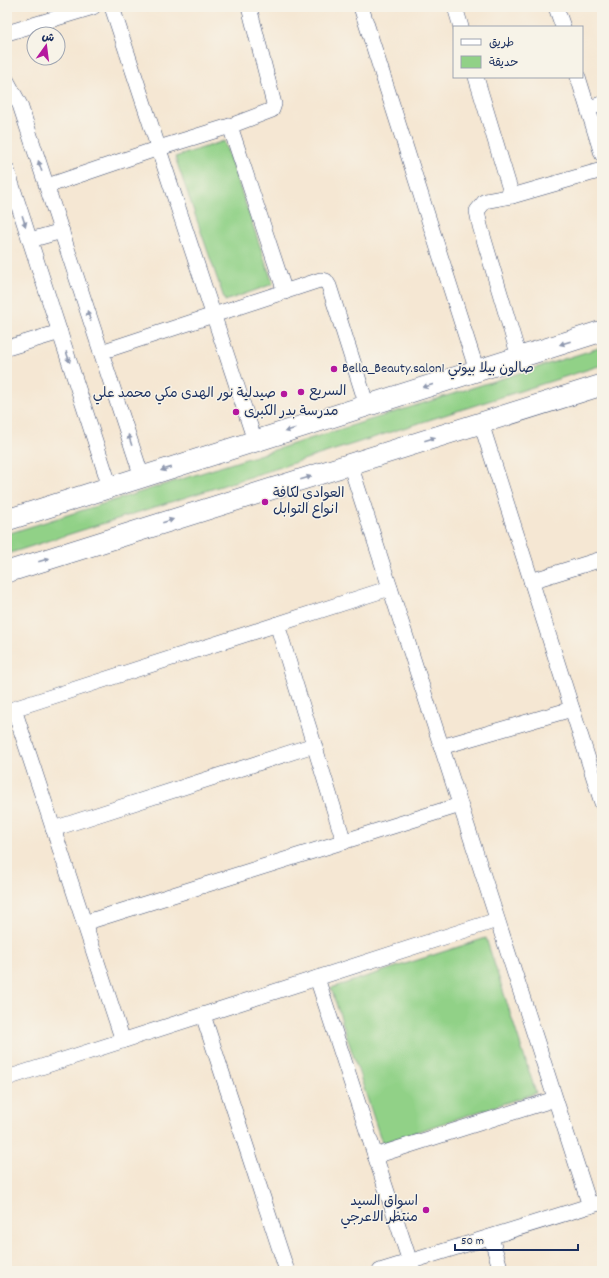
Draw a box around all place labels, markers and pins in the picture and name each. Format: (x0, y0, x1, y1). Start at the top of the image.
place label: Bella_Beauty.salon1 صالون بيلا بيوتي (342, 359, 534, 380)
marker: Bella_Beauty.salon1 صالون بيلا بيوتي (329, 364, 339, 374)
place label: السريع (309, 382, 346, 402)
place label: صيدلية نور الهدى مكي محمد علي (93, 384, 276, 405)
marker: السريع (296, 387, 306, 397)
marker: صيدلية نور الهدى مكي محمد علي (279, 389, 289, 399)
place label: مدرسة بدر الكبرى (244, 402, 339, 422)
marker: مدرسة بدر الكبرى (231, 407, 241, 417)
place label: العوادي لكافة انواع التوابل (273, 484, 345, 520)
marker: العوادي لكافة انواع التوابل (260, 497, 270, 507)
place label: اسواق السيد منتظر الاعرجي (341, 1192, 418, 1229)
marker: اسواق السيد منتظر الاعرجي (421, 1205, 431, 1215)

